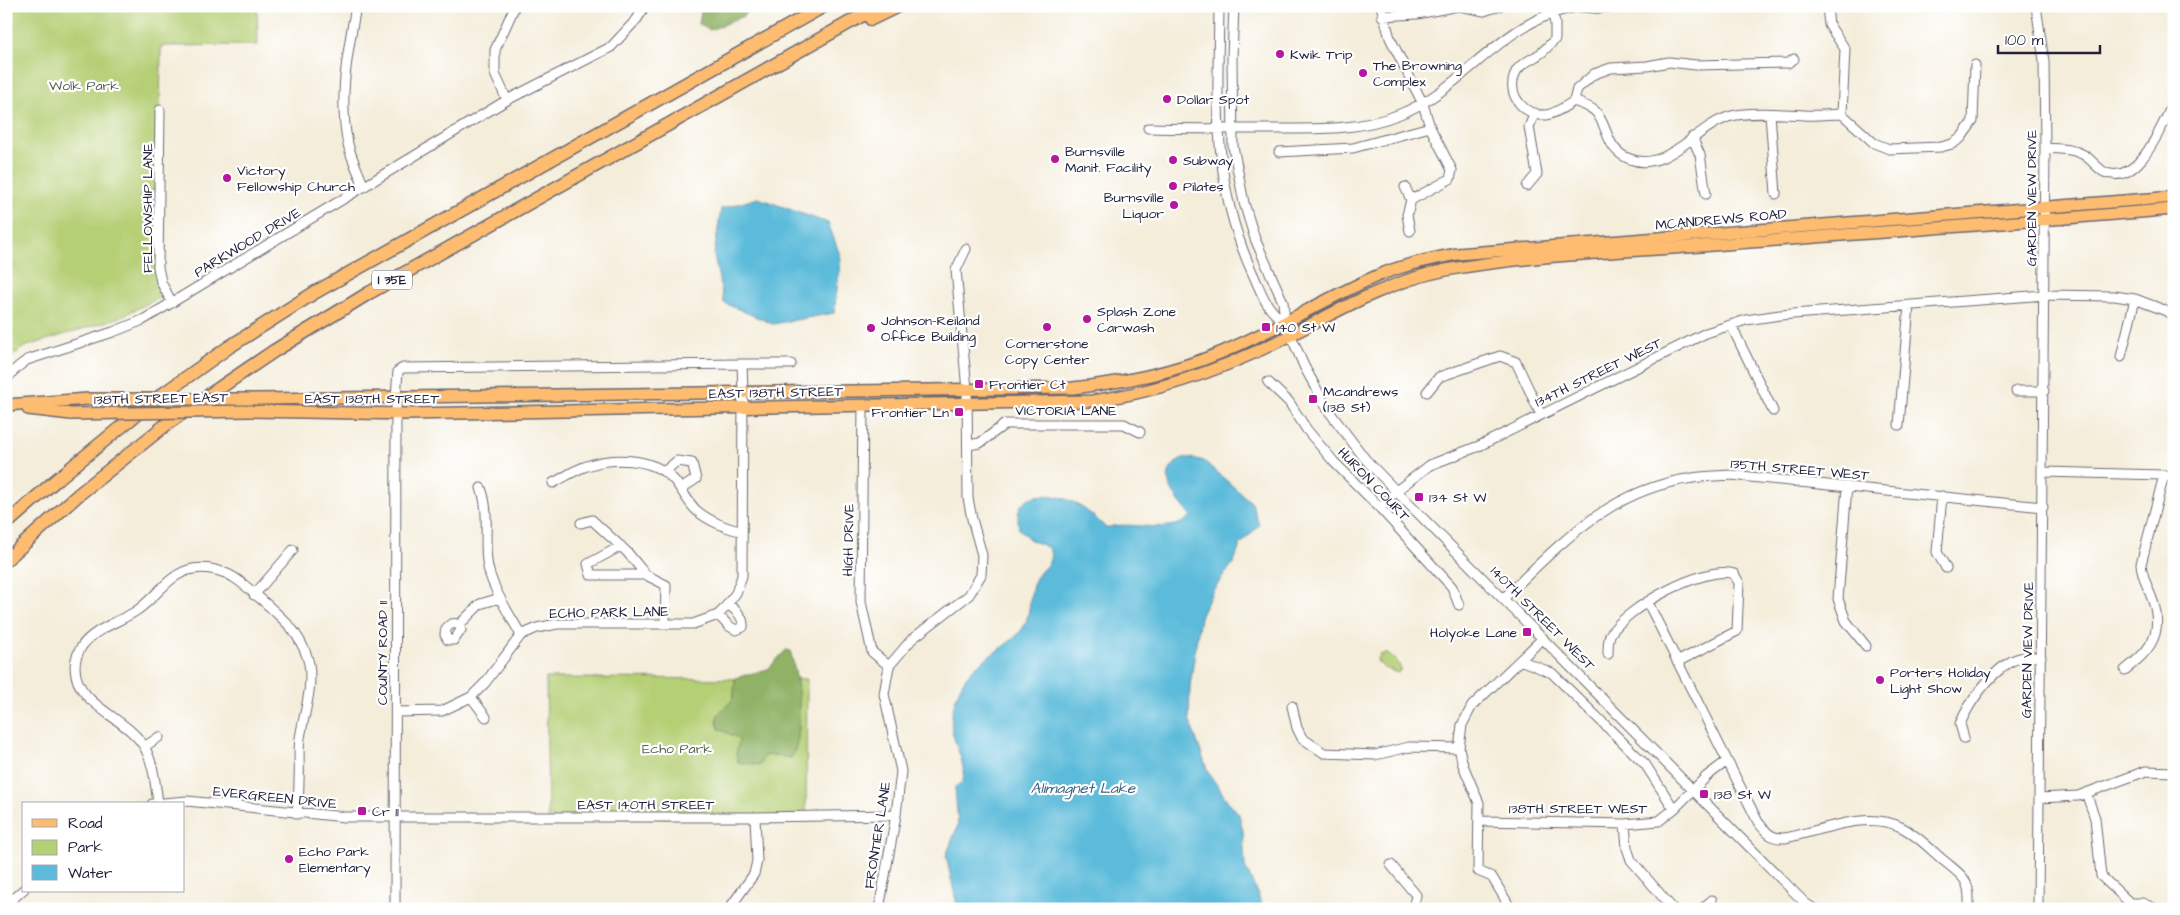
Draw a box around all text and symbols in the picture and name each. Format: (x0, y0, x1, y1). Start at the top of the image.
scale bar (1998, 22, 2100, 54)
text: 100 m (2005, 30, 2044, 51)
place label: Kwik Trip (1290, 45, 1353, 65)
marker: Kwik Trip (1274, 48, 1286, 60)
place label: The Browning Complex (1373, 56, 1462, 92)
marker: The Browning Complex (1357, 67, 1369, 79)
park label: Wolk Park (49, 76, 119, 96)
place label: Dollar Spot (1177, 90, 1249, 110)
marker: Dollar Spot (1161, 93, 1173, 105)
street label: GARDEN VIEW DRIVE (2022, 129, 2042, 266)
street label: FELLOWSHIP LANE (138, 142, 158, 273)
place label: Burnsville Manit. Facility (1065, 142, 1152, 178)
place label: Subway (1183, 151, 1233, 171)
marker: Burnsville Manit. Facility (1049, 153, 1061, 165)
marker: Subway (1167, 154, 1179, 166)
place label: Victory Fellowship Church (237, 161, 355, 197)
marker: Victory Fellowship Church (221, 172, 233, 184)
place label: Pilates (1183, 177, 1224, 197)
marker: Pilates (1167, 180, 1179, 192)
place label: Burnsville Liquor (1104, 188, 1164, 224)
marker: Burnsville Liquor (1168, 199, 1180, 211)
street label: PARKWOOD DRIVE (190, 203, 305, 283)
street label: MCANDREWS ROAD (1655, 204, 1788, 236)
road number: I 35E (372, 270, 412, 290)
place label: Splash Zone Carwash (1097, 302, 1177, 338)
place label: Johnson-Reiland Office Building (881, 311, 980, 347)
marker: Splash Zone Carwash (1081, 313, 1093, 325)
place label: 140 St W (1276, 318, 1335, 338)
marker: Cornerstone Copy Center (1041, 321, 1053, 333)
marker: 140 St W (1260, 321, 1272, 333)
marker: Johnson-Reiland Office Building (865, 322, 877, 334)
street label: 134TH STREET WEST (1532, 333, 1666, 412)
place label: Cornerstone Copy Center (1005, 334, 1089, 370)
place label: Frontier Ct (989, 375, 1066, 395)
marker: Frontier Ct (973, 378, 985, 390)
street label: EAST 138TH STREET (709, 382, 844, 404)
place label: Mcandrews (138 St) (1323, 382, 1398, 418)
street label: 138TH STREET EAST (94, 388, 229, 410)
street label: EAST 138TH STREET (305, 389, 439, 409)
marker: Mcandrews (138 St) (1307, 393, 1319, 405)
street label: VICTORIA LANE (1015, 401, 1117, 421)
place label: Frontier Ln (871, 403, 949, 423)
marker: Frontier Ln (953, 406, 965, 418)
street label: HURON COURT (1333, 443, 1414, 526)
street label: 135TH STREET WEST (1730, 454, 1870, 486)
place label: 134 St W (1429, 488, 1486, 508)
marker: 134 St W (1413, 491, 1425, 503)
street label: HIGH DRIVE (838, 503, 860, 576)
street label: 140TH STREET WEST (1485, 562, 1599, 676)
street label: GARDEN VIEW DRIVE (2017, 581, 2039, 718)
street label: COUNTY ROAD 11 (373, 601, 393, 705)
street label: ECHO PARK LANE (549, 602, 670, 624)
place label: Holyoke Lane (1430, 623, 1517, 643)
marker: Holyoke Lane (1521, 626, 1533, 638)
place label: Porters Holiday Light Show (1890, 663, 1991, 699)
marker: Porters Holiday Light Show (1874, 674, 1886, 686)
park label: Echo Park (642, 739, 712, 759)
water label: Alimagnet Lake (1031, 778, 1136, 800)
street label: FRONTIER LANE (860, 779, 896, 890)
street label: EVERGREEN DRIVE (212, 782, 338, 815)
place label: 138 St W (1714, 785, 1771, 805)
marker: 138 St W (1698, 788, 1710, 800)
street label: EAST 140TH STREET (578, 795, 715, 815)
street label: 138TH STREET WEST (1509, 799, 1648, 819)
legend (22, 802, 185, 892)
place label: Cr 11 (372, 802, 399, 822)
marker: Cr 11 (356, 805, 368, 817)
text: Road (68, 813, 103, 834)
text: Park (68, 837, 103, 858)
place label: Echo Park Elementary (299, 842, 371, 878)
marker: Echo Park Elementary (283, 853, 295, 865)
text: Water (68, 863, 112, 884)

